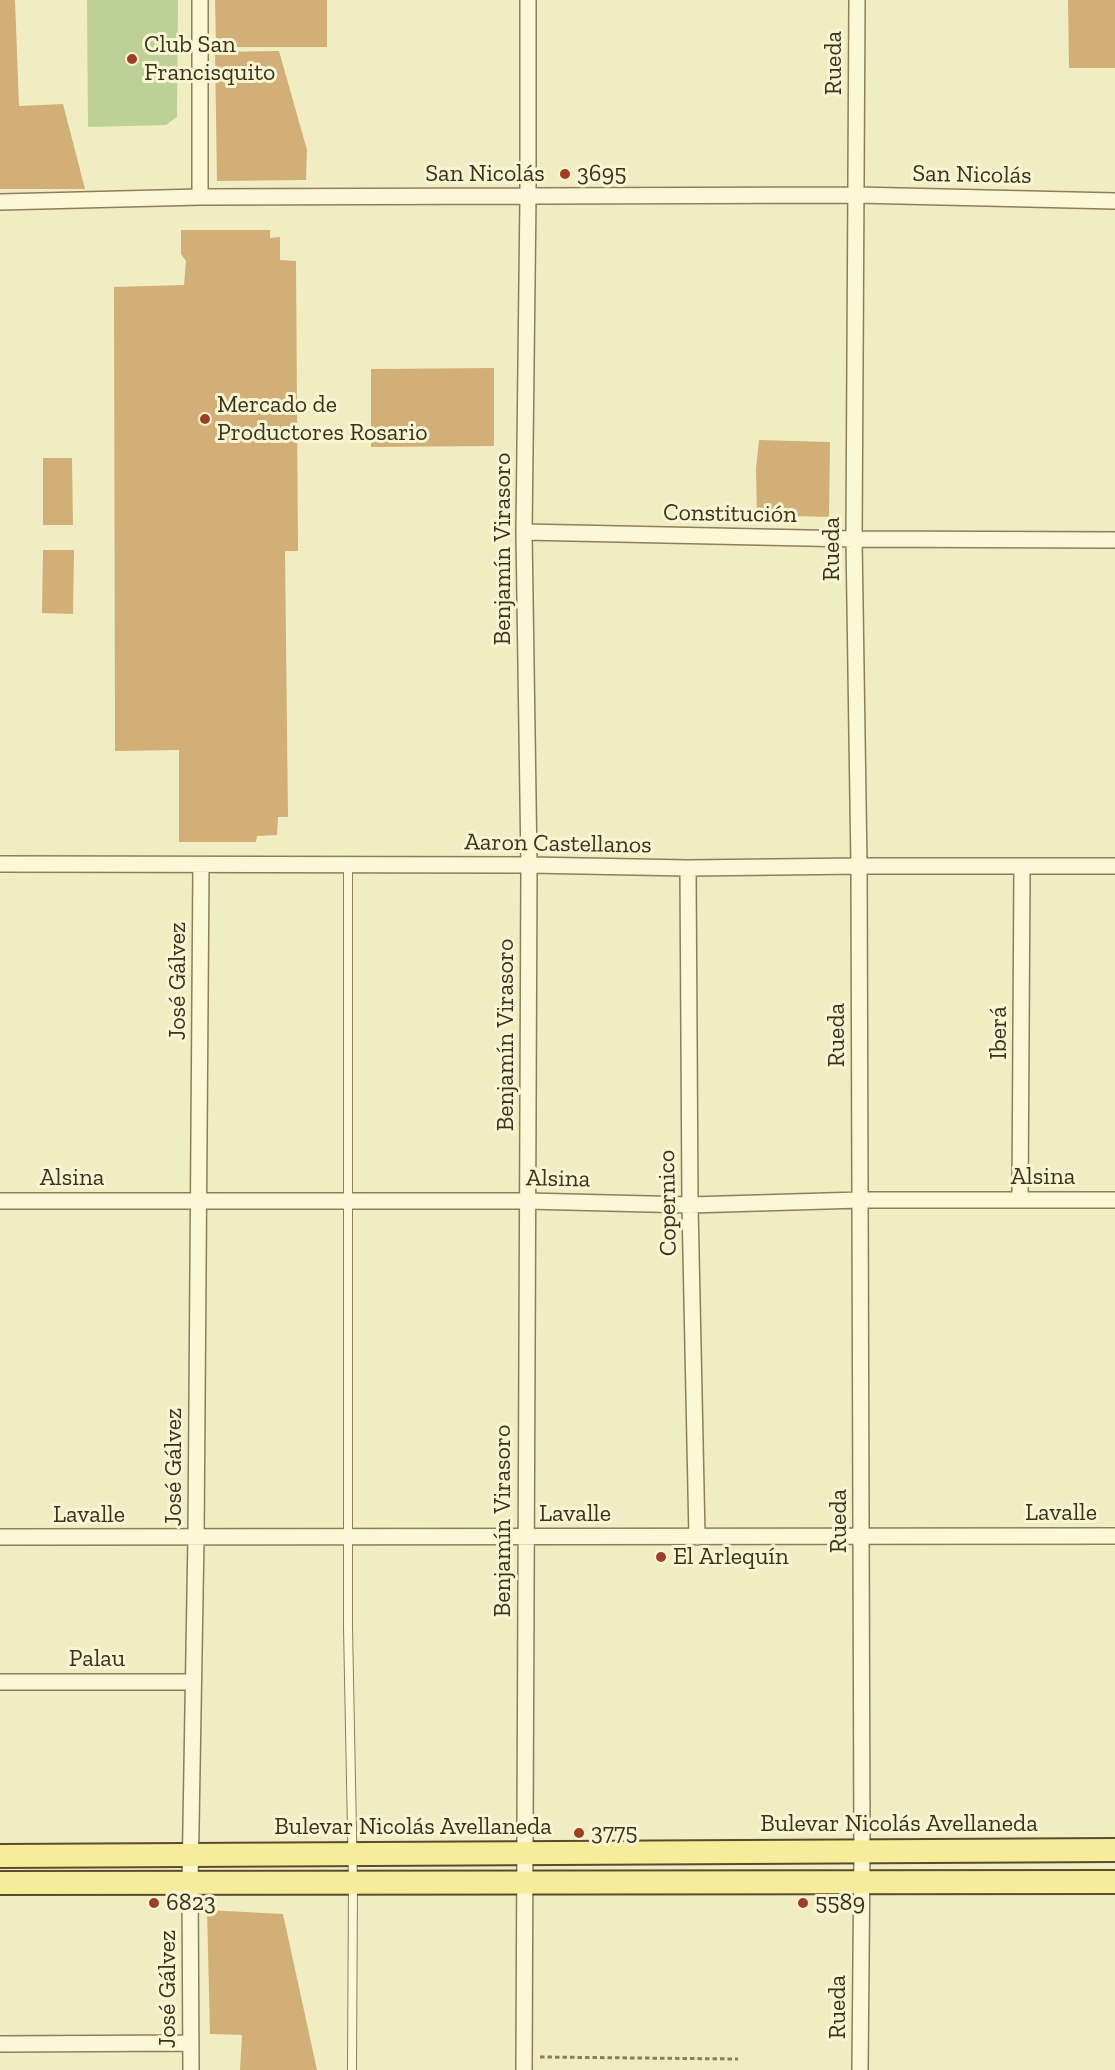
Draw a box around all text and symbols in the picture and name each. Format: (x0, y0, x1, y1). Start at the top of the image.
place label: Club San Francisquito (144, 31, 275, 87)
street label: Rueda (820, 31, 848, 95)
marker: Club San Francisquito (125, 52, 139, 66)
street label: San Nicolás (425, 160, 545, 188)
place label: 3695 (577, 160, 627, 188)
street label: San Nicolás (912, 160, 1032, 190)
marker: 3695 (558, 167, 572, 181)
place label: Mercado de Productores Rosario (217, 391, 427, 447)
marker: Mercado de Productores Rosario (198, 412, 212, 426)
street label: Benjamín Virasoro (489, 453, 517, 645)
street label: Constitución (663, 498, 797, 530)
street label: Rueda (818, 517, 846, 581)
street label: Aaron Castellanos (464, 828, 652, 860)
street label: José Gálvez (164, 922, 192, 1040)
street label: Benjamín Virasoro (492, 939, 520, 1131)
street label: Rueda (823, 1003, 851, 1067)
street label: Iberá (985, 1006, 1013, 1060)
street label: Copernico (653, 1150, 683, 1256)
street label: Alsina (1011, 1163, 1075, 1191)
street label: Alsina (40, 1164, 104, 1192)
street label: Alsina (525, 1164, 591, 1194)
street label: José Gálvez (160, 1408, 188, 1526)
street label: Benjamín Virasoro (489, 1425, 517, 1617)
street label: Rueda (825, 1489, 853, 1553)
street label: Lavalle (1025, 1499, 1097, 1527)
street label: Lavalle (539, 1500, 611, 1528)
street label: Lavalle (53, 1501, 125, 1529)
place label: El Arlequín (673, 1543, 789, 1571)
marker: El Arlequín (654, 1550, 668, 1564)
street label: Palau (69, 1645, 125, 1673)
street label: Bulevar Nicolás Avellaneda (760, 1810, 1038, 1838)
street label: Bulevar Nicolás Avellaneda (274, 1813, 552, 1841)
place label: 3775 (591, 1819, 638, 1847)
marker: 3775 (572, 1826, 586, 1840)
place label: 6823 (166, 1889, 216, 1917)
place label: 5589 (815, 1889, 865, 1917)
marker: 6823 (147, 1896, 161, 1910)
marker: 5589 (796, 1896, 810, 1910)
street label: José Gálvez (154, 1930, 182, 2048)
street label: Rueda (824, 1975, 852, 2039)

